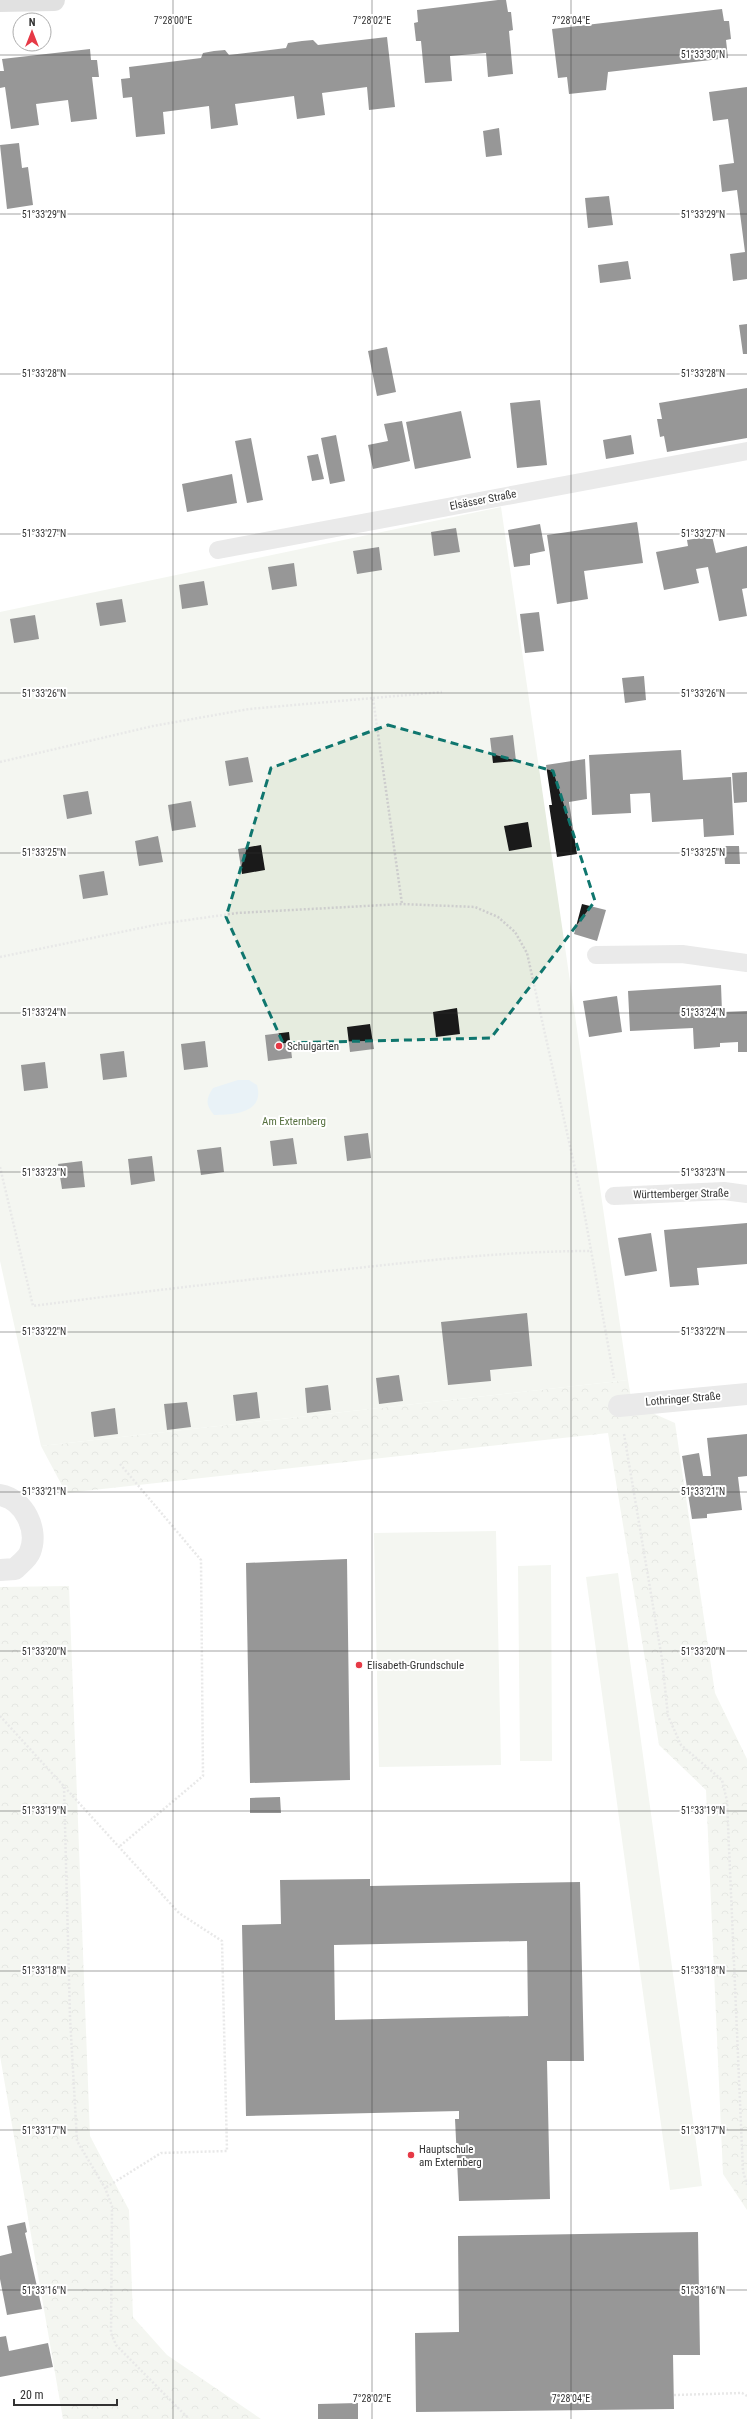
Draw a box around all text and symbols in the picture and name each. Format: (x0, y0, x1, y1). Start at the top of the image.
north arrow (12, 12, 52, 52)
text: 7°28'00"E (154, 15, 192, 26)
text: 7°28'02"E (353, 15, 391, 26)
text: 7°28'04"E (552, 15, 590, 26)
text: N (29, 16, 36, 29)
text: 51°33'30"N (681, 49, 725, 60)
text: 51°33'29"N (22, 209, 66, 220)
text: 51°33'29"N (681, 209, 725, 220)
text: 51°33'28"N (22, 368, 66, 379)
text: 51°33'28"N (681, 368, 725, 379)
street label: Elsässer Straße (449, 487, 517, 513)
text: 51°33'27"N (22, 528, 66, 539)
text: 51°33'27"N (681, 528, 725, 539)
text: 51°33'26"N (22, 688, 66, 699)
text: 51°33'26"N (681, 688, 725, 699)
text: 51°33'25"N (22, 847, 66, 858)
text: 51°33'25"N (681, 847, 725, 858)
text: 51°33'24"N (22, 1007, 66, 1018)
text: 51°33'24"N (681, 1007, 725, 1018)
place label: Schulgarten (287, 1040, 339, 1053)
marker: Schulgarten (274, 1041, 284, 1051)
park label: Am Externberg (262, 1115, 326, 1128)
text: 51°33'23"N (22, 1167, 66, 1178)
text: 51°33'23"N (681, 1167, 725, 1178)
street label: Württemberger Straße (633, 1187, 729, 1201)
text: 51°33'22"N (22, 1326, 66, 1337)
text: 51°33'22"N (681, 1326, 725, 1337)
street label: Lothringer Straße (645, 1389, 721, 1409)
text: 51°33'21"N (22, 1486, 66, 1497)
text: 51°33'21"N (681, 1486, 725, 1497)
text: 51°33'20"N (22, 1646, 66, 1657)
text: 51°33'20"N (681, 1646, 725, 1657)
place label: Elisabeth-Grundschule (367, 1659, 464, 1672)
marker: Elisabeth-Grundschule (354, 1660, 364, 1670)
text: 51°33'19"N (22, 1805, 66, 1816)
text: 51°33'19"N (681, 1805, 725, 1816)
text: 51°33'18"N (22, 1965, 66, 1976)
text: 51°33'18"N (681, 1965, 725, 1976)
text: 51°33'17"N (22, 2125, 66, 2136)
text: 51°33'17"N (681, 2125, 725, 2136)
place label: Hauptschule am Externberg (419, 2143, 482, 2169)
marker: Hauptschule am Externberg (406, 2150, 416, 2160)
text: 51°33'16"N (22, 2285, 66, 2296)
text: 51°33'16"N (681, 2285, 725, 2296)
scale bar (14, 2381, 117, 2407)
text: 20 m (20, 2388, 44, 2402)
text: 7°28'02"E (353, 2393, 391, 2404)
text: 7°28'04"E (552, 2393, 590, 2404)

